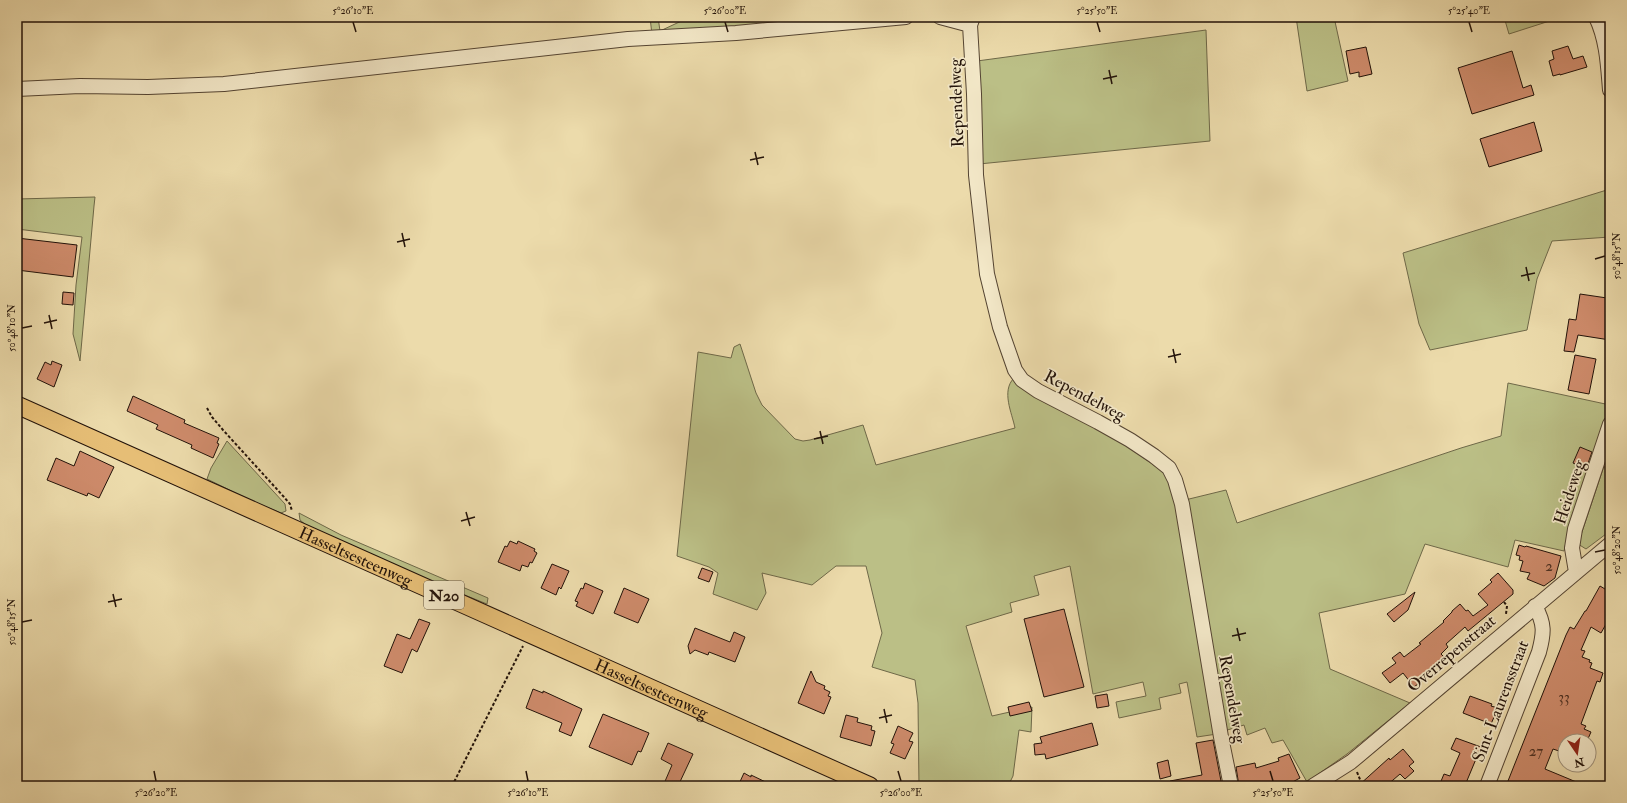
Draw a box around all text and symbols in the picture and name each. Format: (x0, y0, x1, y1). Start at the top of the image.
text: 5°26'10"E (333, 5, 373, 17)
text: 5°26'00"E (704, 5, 746, 17)
text: 5°25'50"E (1077, 5, 1117, 17)
text: 5°25'40"E (1448, 5, 1490, 17)
street label: Rependelweg (944, 57, 970, 148)
text: 50°48'15"N (1611, 233, 1623, 279)
text: 50°48'10"N (6, 304, 18, 352)
street label: Rependelweg (1040, 365, 1130, 427)
street label: Heideweg (1549, 457, 1590, 527)
street label: Hasseltsesteenweg (295, 522, 416, 592)
text: 50°48'20"N (1611, 525, 1623, 575)
house number: 2 (1545, 557, 1553, 576)
road number: N20 (424, 581, 464, 609)
text: 50°48'15"N (6, 599, 18, 645)
street label: Overrepenstraat (1403, 610, 1501, 697)
street label: Sint-Laurensstraat (1468, 637, 1533, 765)
street label: Rependelweg (1213, 653, 1251, 746)
street label: Hasseltsesteenweg (591, 654, 712, 724)
house number: 33 (1558, 688, 1570, 707)
north arrow (1557, 733, 1597, 773)
house number: 27 (1529, 742, 1543, 761)
text: N (1572, 755, 1586, 770)
text: 5°26'20"E (135, 787, 177, 799)
text: 5°26'10"E (508, 787, 548, 799)
text: 5°26'00"E (880, 787, 922, 799)
text: 5°25'50"E (1253, 787, 1293, 799)

